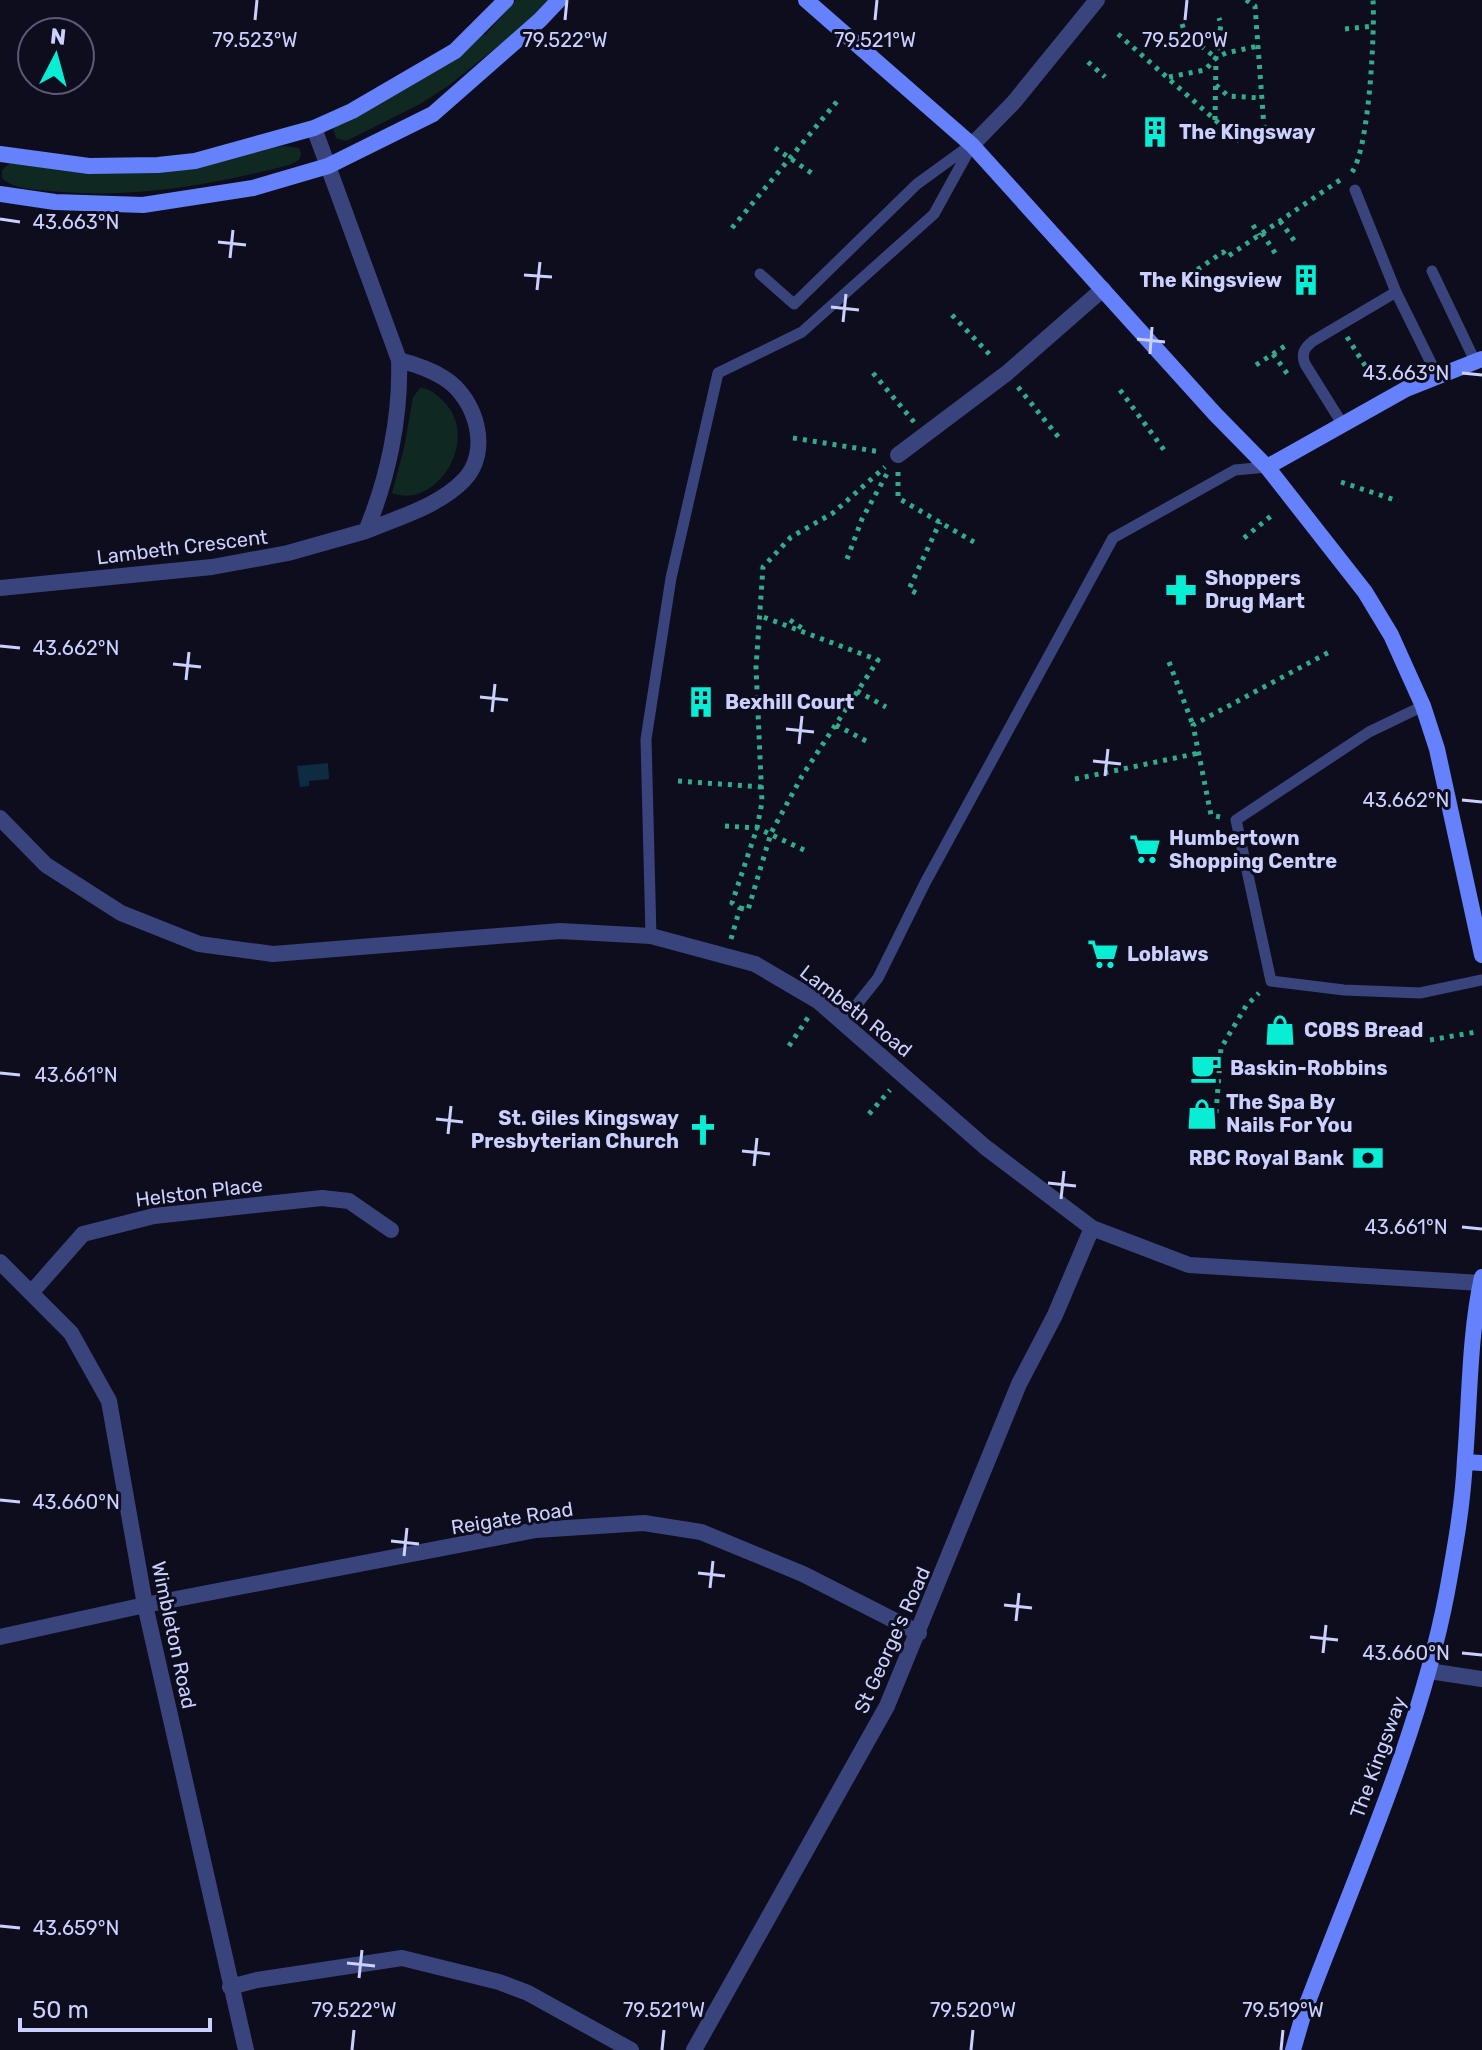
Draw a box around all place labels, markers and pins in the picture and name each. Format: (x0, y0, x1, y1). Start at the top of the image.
building icon: The Kingsway (1138, 115, 1172, 149)
place label: The Kingsway (1179, 120, 1316, 144)
building icon: The Kingsview (1289, 263, 1323, 297)
place label: The Kingsview (1139, 268, 1282, 292)
place label: Shoppers Drug Mart (1205, 566, 1305, 613)
pharmacy icon: Shoppers Drug Mart (1164, 573, 1198, 607)
building icon: Bexhill Court (684, 685, 718, 719)
place label: Bexhill Court (725, 690, 854, 714)
place label: Humbertown Shopping Centre (1169, 826, 1337, 873)
supermarket icon: Humbertown Shopping Centre (1128, 832, 1162, 866)
supermarket icon: Loblaws (1086, 937, 1120, 971)
place label: Loblaws (1127, 942, 1209, 966)
shop icon: COBS Bread (1263, 1013, 1297, 1047)
place label: COBS Bread (1304, 1018, 1423, 1042)
cafe icon: Baskin-Robbins (1189, 1051, 1223, 1085)
place label: Baskin-Robbins (1230, 1056, 1387, 1080)
place label: The Spa By Nails For You (1226, 1090, 1353, 1137)
shop icon: The Spa By Nails For You (1185, 1097, 1219, 1131)
place label: St. Giles Kingsway Presbyterian Church (471, 1106, 679, 1153)
church icon: St. Giles Kingsway Presbyterian Church (686, 1113, 720, 1147)
bank icon: RBC Royal Bank (1351, 1141, 1385, 1175)
place label: RBC Royal Bank (1189, 1146, 1344, 1170)

